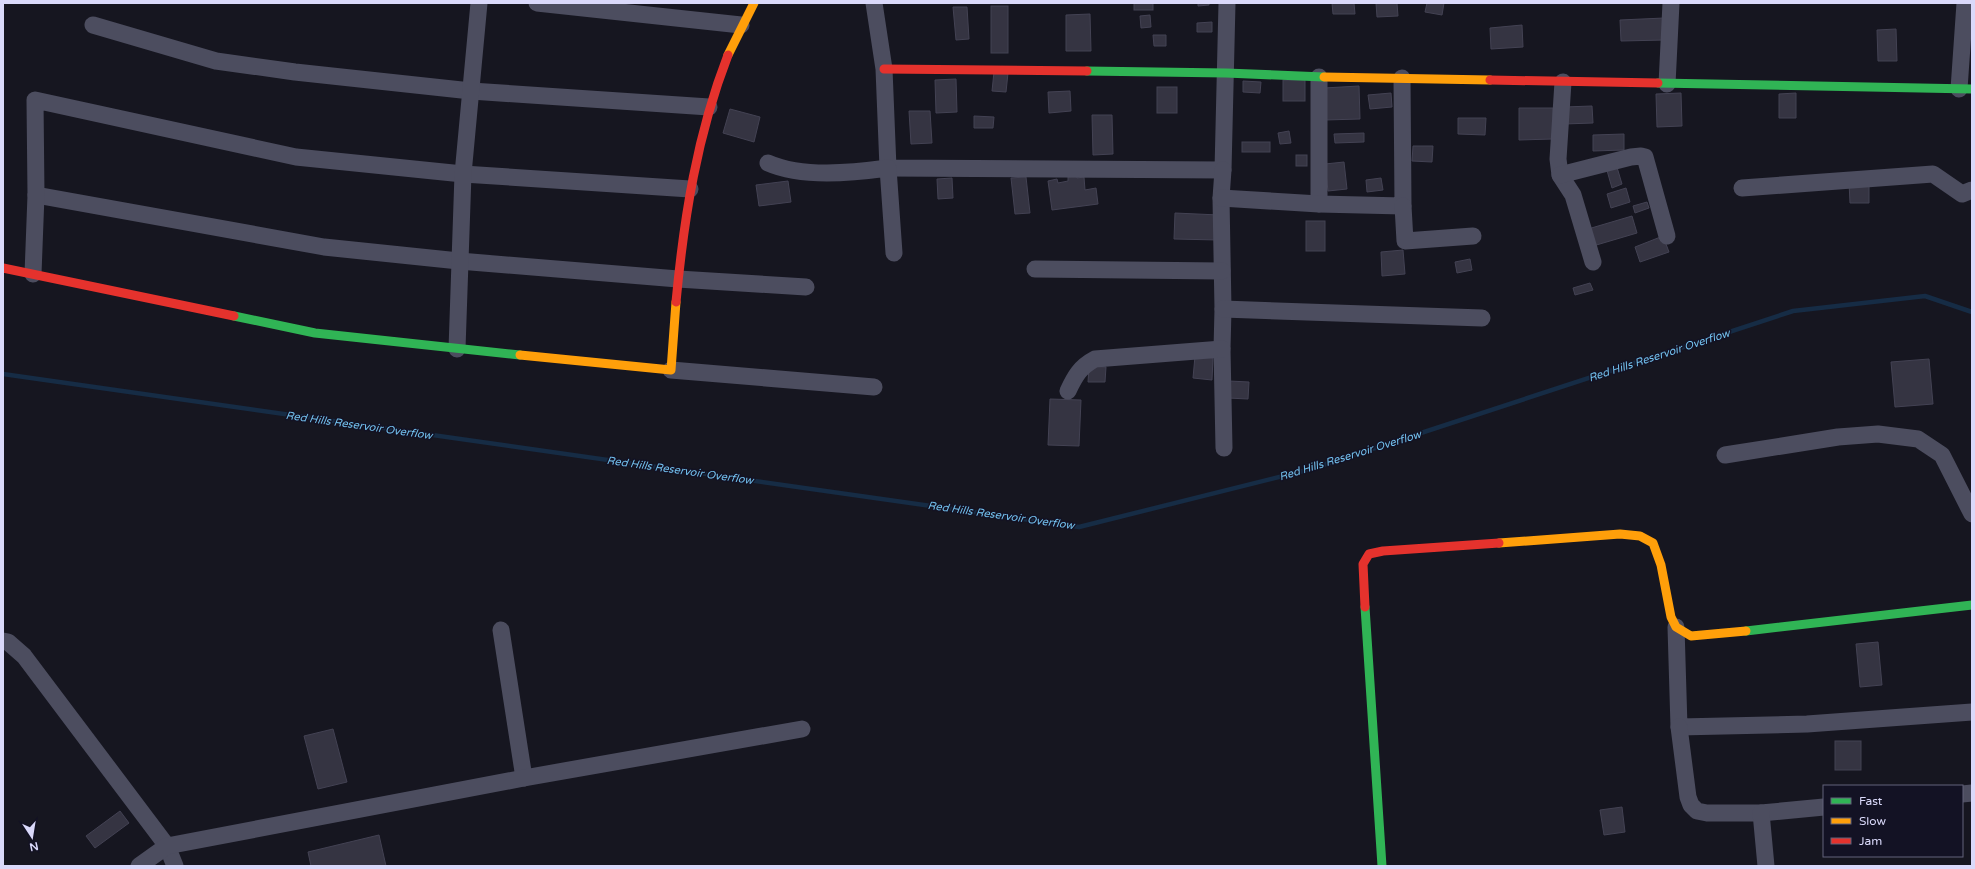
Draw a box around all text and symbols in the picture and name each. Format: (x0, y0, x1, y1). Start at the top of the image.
water label: Red Hills Reservoir Overflow (1587, 326, 1733, 385)
water label: Red Hills Reservoir Overflow (285, 409, 434, 442)
water label: Red Hills Reservoir Overflow (1278, 427, 1424, 483)
water label: Red Hills Reservoir Overflow (606, 454, 755, 487)
water label: Red Hills Reservoir Overflow (927, 499, 1076, 532)
legend (1823, 785, 1963, 857)
text: Fast (1859, 794, 1883, 808)
text: Slow (1859, 814, 1886, 828)
north arrow (12, 817, 52, 857)
text: Jam (1859, 834, 1882, 848)
text: N (28, 839, 40, 854)

